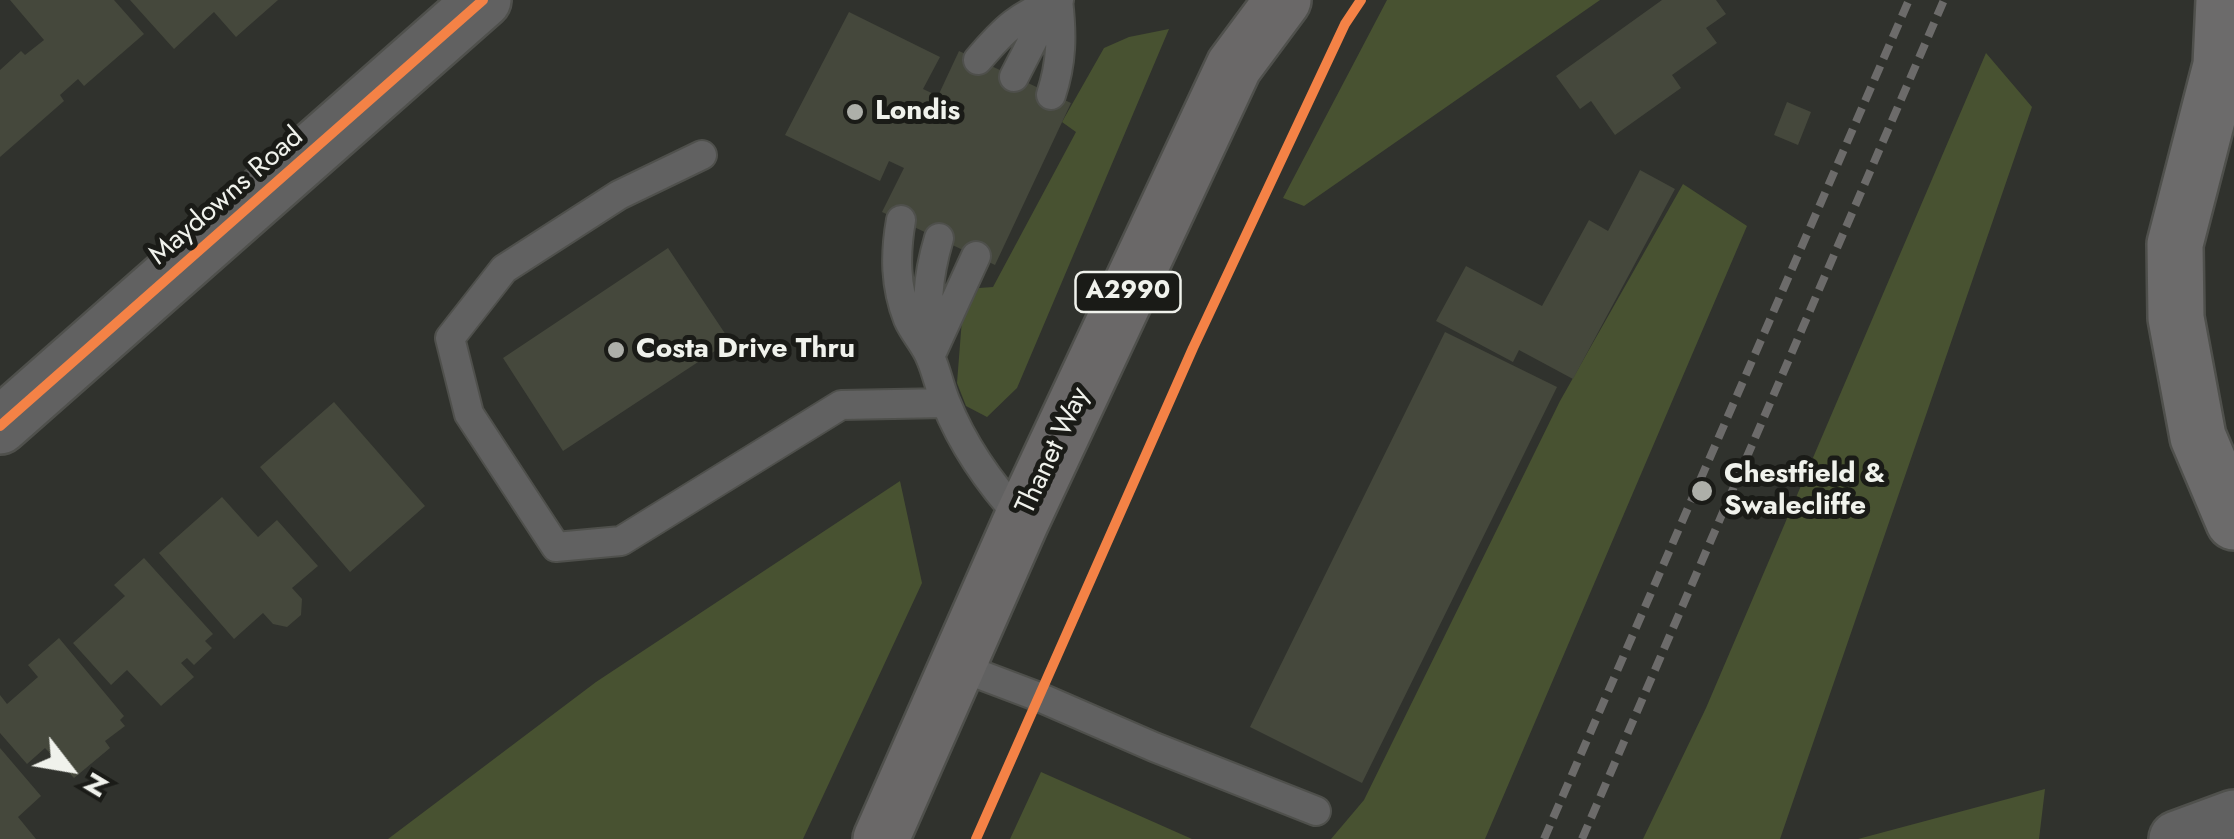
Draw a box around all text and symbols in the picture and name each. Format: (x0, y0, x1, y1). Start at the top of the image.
place label: Londis (875, 95, 960, 129)
marker: Londis (844, 101, 866, 123)
street label: Maydowns Road (143, 121, 311, 273)
road number: A2990 (1076, 272, 1180, 312)
place label: Costa Drive Thru (636, 333, 855, 367)
marker: Costa Drive Thru (605, 339, 627, 361)
street label: Thanet Way (1010, 382, 1098, 520)
place label: Chestfield & Swalecliffe (1724, 458, 1885, 524)
marker: Chestfield & Swalecliffe (1689, 478, 1715, 504)
north arrow (20, 719, 120, 819)
text: N (73, 765, 119, 805)

